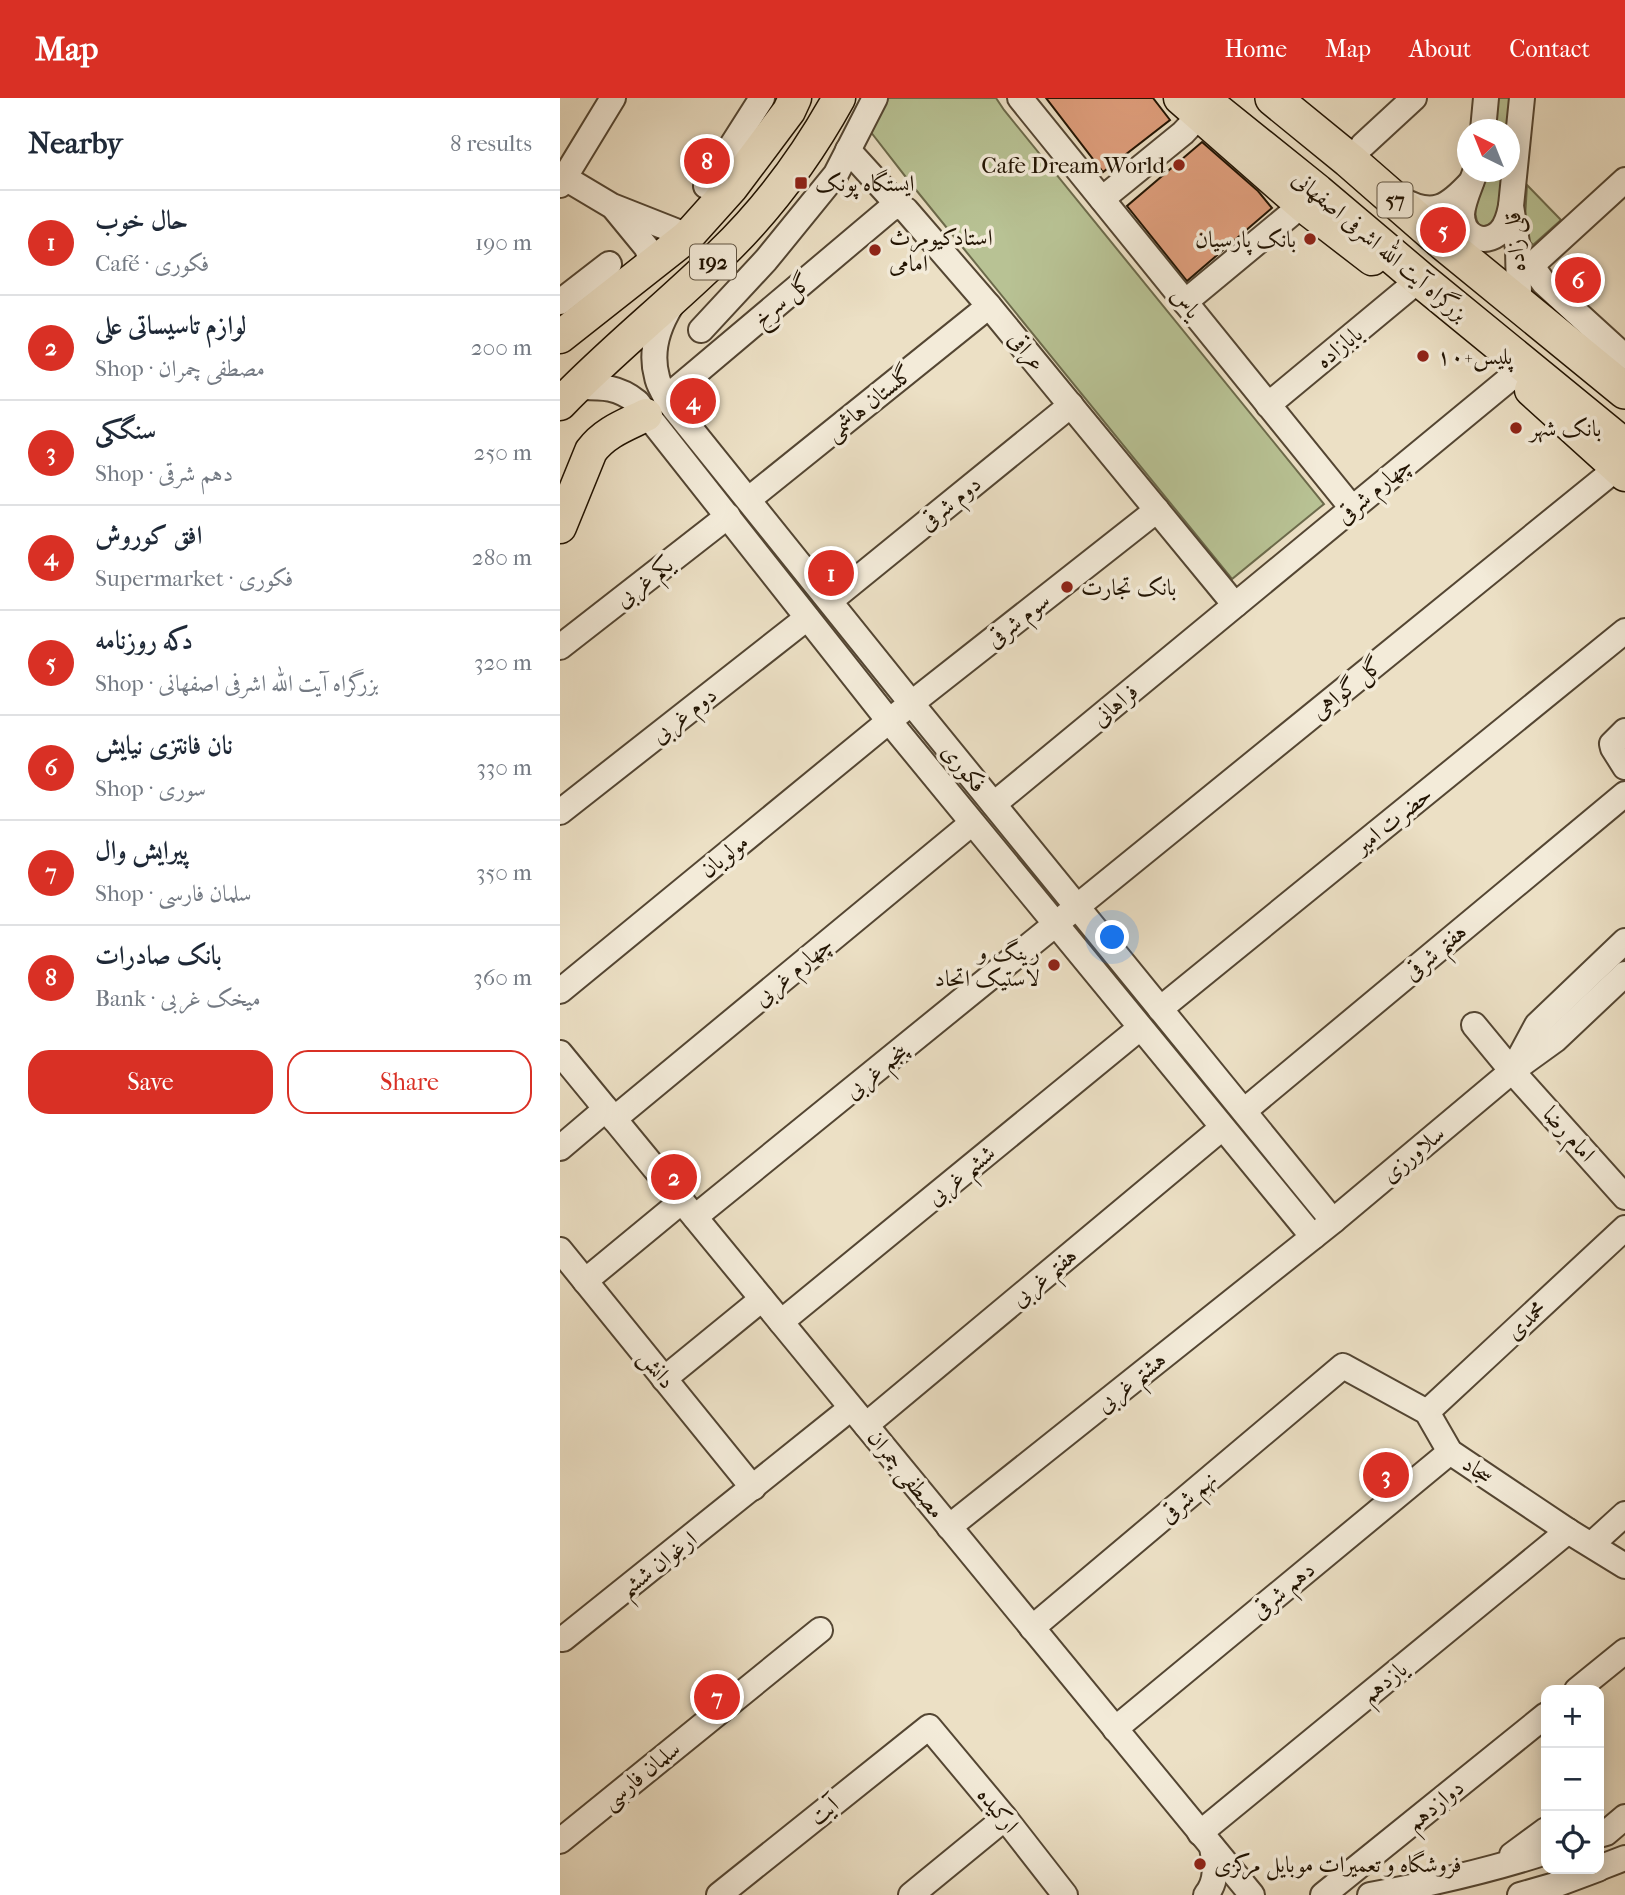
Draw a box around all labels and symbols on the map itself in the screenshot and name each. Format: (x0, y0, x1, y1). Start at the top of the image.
north arrow (1457, 119, 1520, 182)
pin: 8 (684, 135, 730, 187)
place label: Cafe Dream World (981, 152, 1165, 179)
marker: Cafe Dream World (1171, 157, 1187, 173)
street label: بزرگراه آیت الله اشرفی اصفهانی (1286, 161, 1476, 329)
place label: ایستگاه پونک (815, 169, 915, 200)
marker: ایستگاه پونک (793, 175, 809, 191)
road number: 57 (1378, 182, 1412, 217)
pin: 5 (1420, 204, 1466, 256)
street label: قلی زاده (1499, 211, 1535, 273)
place label: استادکیومرث امامی (889, 224, 993, 277)
place label: بانک پارسیان (1195, 226, 1296, 256)
marker: بانک پارسیان (1302, 231, 1318, 247)
marker: استادکیومرث امامی (867, 242, 883, 258)
road number: 192 (690, 244, 736, 280)
pin: 6 (1555, 254, 1601, 306)
street label: گل سرخ (747, 267, 821, 338)
street label: یاس (1165, 282, 1208, 326)
street label: بابازاده (1310, 320, 1368, 374)
street label: عراقی (1001, 326, 1051, 378)
place label: پلیس+۱۰ (1437, 343, 1514, 373)
marker: پلیس+۱۰ (1415, 348, 1431, 364)
street label: گلستان هاشمی (819, 359, 920, 448)
pin: 4 (670, 375, 716, 427)
place label: بانک شهر (1528, 415, 1601, 443)
marker: بانک شهر (1508, 420, 1524, 436)
street label: چهارم شرقی (1331, 450, 1421, 534)
street label: دوم شرقی (914, 470, 990, 541)
pin: 1 (808, 547, 854, 599)
street label: یکم غربی (610, 550, 685, 619)
place label: بانک تجارت (1081, 574, 1176, 601)
marker: بانک تجارت (1059, 579, 1075, 595)
street label: سوم شرقی (981, 587, 1059, 658)
street label: گل گواهی (1305, 650, 1389, 726)
street label: فراهانی (1086, 678, 1144, 733)
street label: دوم غربی (646, 681, 726, 754)
street label: فکوری (935, 738, 992, 798)
street label: حضرت امیر (1347, 780, 1439, 862)
street label: مولویان (694, 828, 754, 884)
street label: هفتم شرقی (1398, 918, 1478, 993)
your location (1095, 920, 1129, 954)
street label: چهارم غربی (748, 930, 842, 1016)
place label: رینگ و لاستیک اتحاد (935, 938, 1040, 992)
marker: رینگ و لاستیک اتحاد (1046, 957, 1062, 973)
street label: پنجم غربی (839, 1037, 919, 1111)
street label: امام رضا (1533, 1101, 1601, 1171)
street label: سلاورزی (1376, 1120, 1450, 1188)
street label: ششم غربی (921, 1139, 1006, 1218)
pin: 2 (651, 1151, 697, 1203)
street label: هفتم غربی (1006, 1242, 1088, 1319)
street label: محمدی (1500, 1295, 1552, 1345)
street label: دانش (632, 1344, 681, 1395)
street label: هشتم غربی (1091, 1346, 1177, 1425)
street label: مصطفی چمران (860, 1424, 950, 1526)
pin: 3 (1363, 1449, 1409, 1501)
street label: سجاد (1457, 1450, 1499, 1490)
street label: نهم شرقی (1154, 1465, 1227, 1535)
street label: ارغوان ششم (614, 1525, 708, 1610)
street label: دهم شرقی (1246, 1556, 1325, 1630)
street label: یازدهم (1355, 1654, 1419, 1715)
pin: 7 (694, 1671, 740, 1723)
street label: سلمان فارسی (596, 1735, 688, 1817)
street label: دوازدهم (1401, 1774, 1474, 1843)
street label: ارکیده (971, 1782, 1025, 1838)
street label: آیت (804, 1789, 847, 1832)
place label: فروشگاه و تعمیرات موبایل مرکزی (1214, 1850, 1462, 1881)
marker: فروشگاه و تعمیرات موبایل مرکزی (1192, 1856, 1208, 1872)

